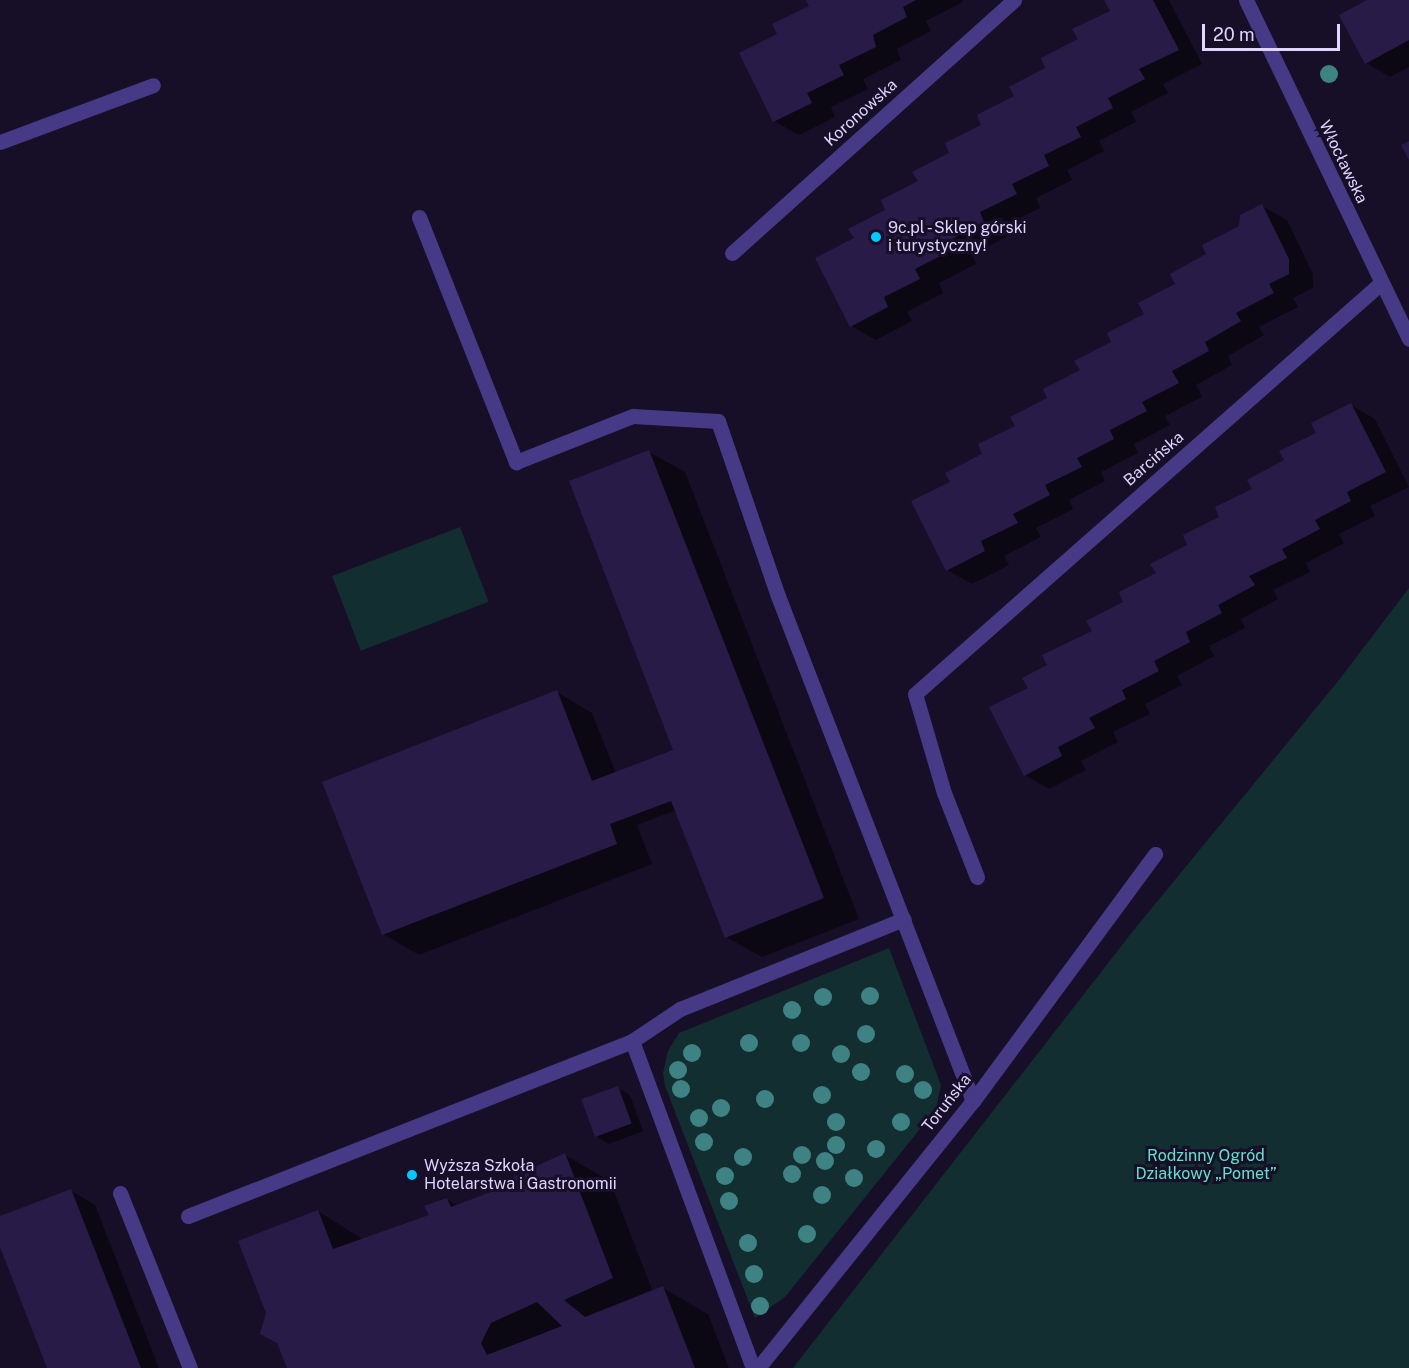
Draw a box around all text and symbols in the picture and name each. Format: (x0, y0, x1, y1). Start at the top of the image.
scale bar (1205, 12, 1343, 50)
text: 20 m (1213, 24, 1255, 45)
street label: Koronowska (821, 75, 901, 151)
street label: Włocławska (1315, 117, 1371, 207)
place label: 9c.pl - Sklep górski i turystyczny! (888, 218, 1031, 256)
marker: 9c.pl - Sklep górski i turystyczny! (869, 230, 883, 244)
street label: Barcińska (1120, 428, 1188, 490)
street label: Toruńska (919, 1070, 975, 1136)
park label: Rodzinny Ogród Działkowy „Pomet” (1135, 1146, 1277, 1184)
place label: Wyższa Szkoła Hotelarstwa i Gastronomii (424, 1156, 617, 1194)
marker: Wyższa Szkoła Hotelarstwa i Gastronomii (405, 1168, 419, 1182)

